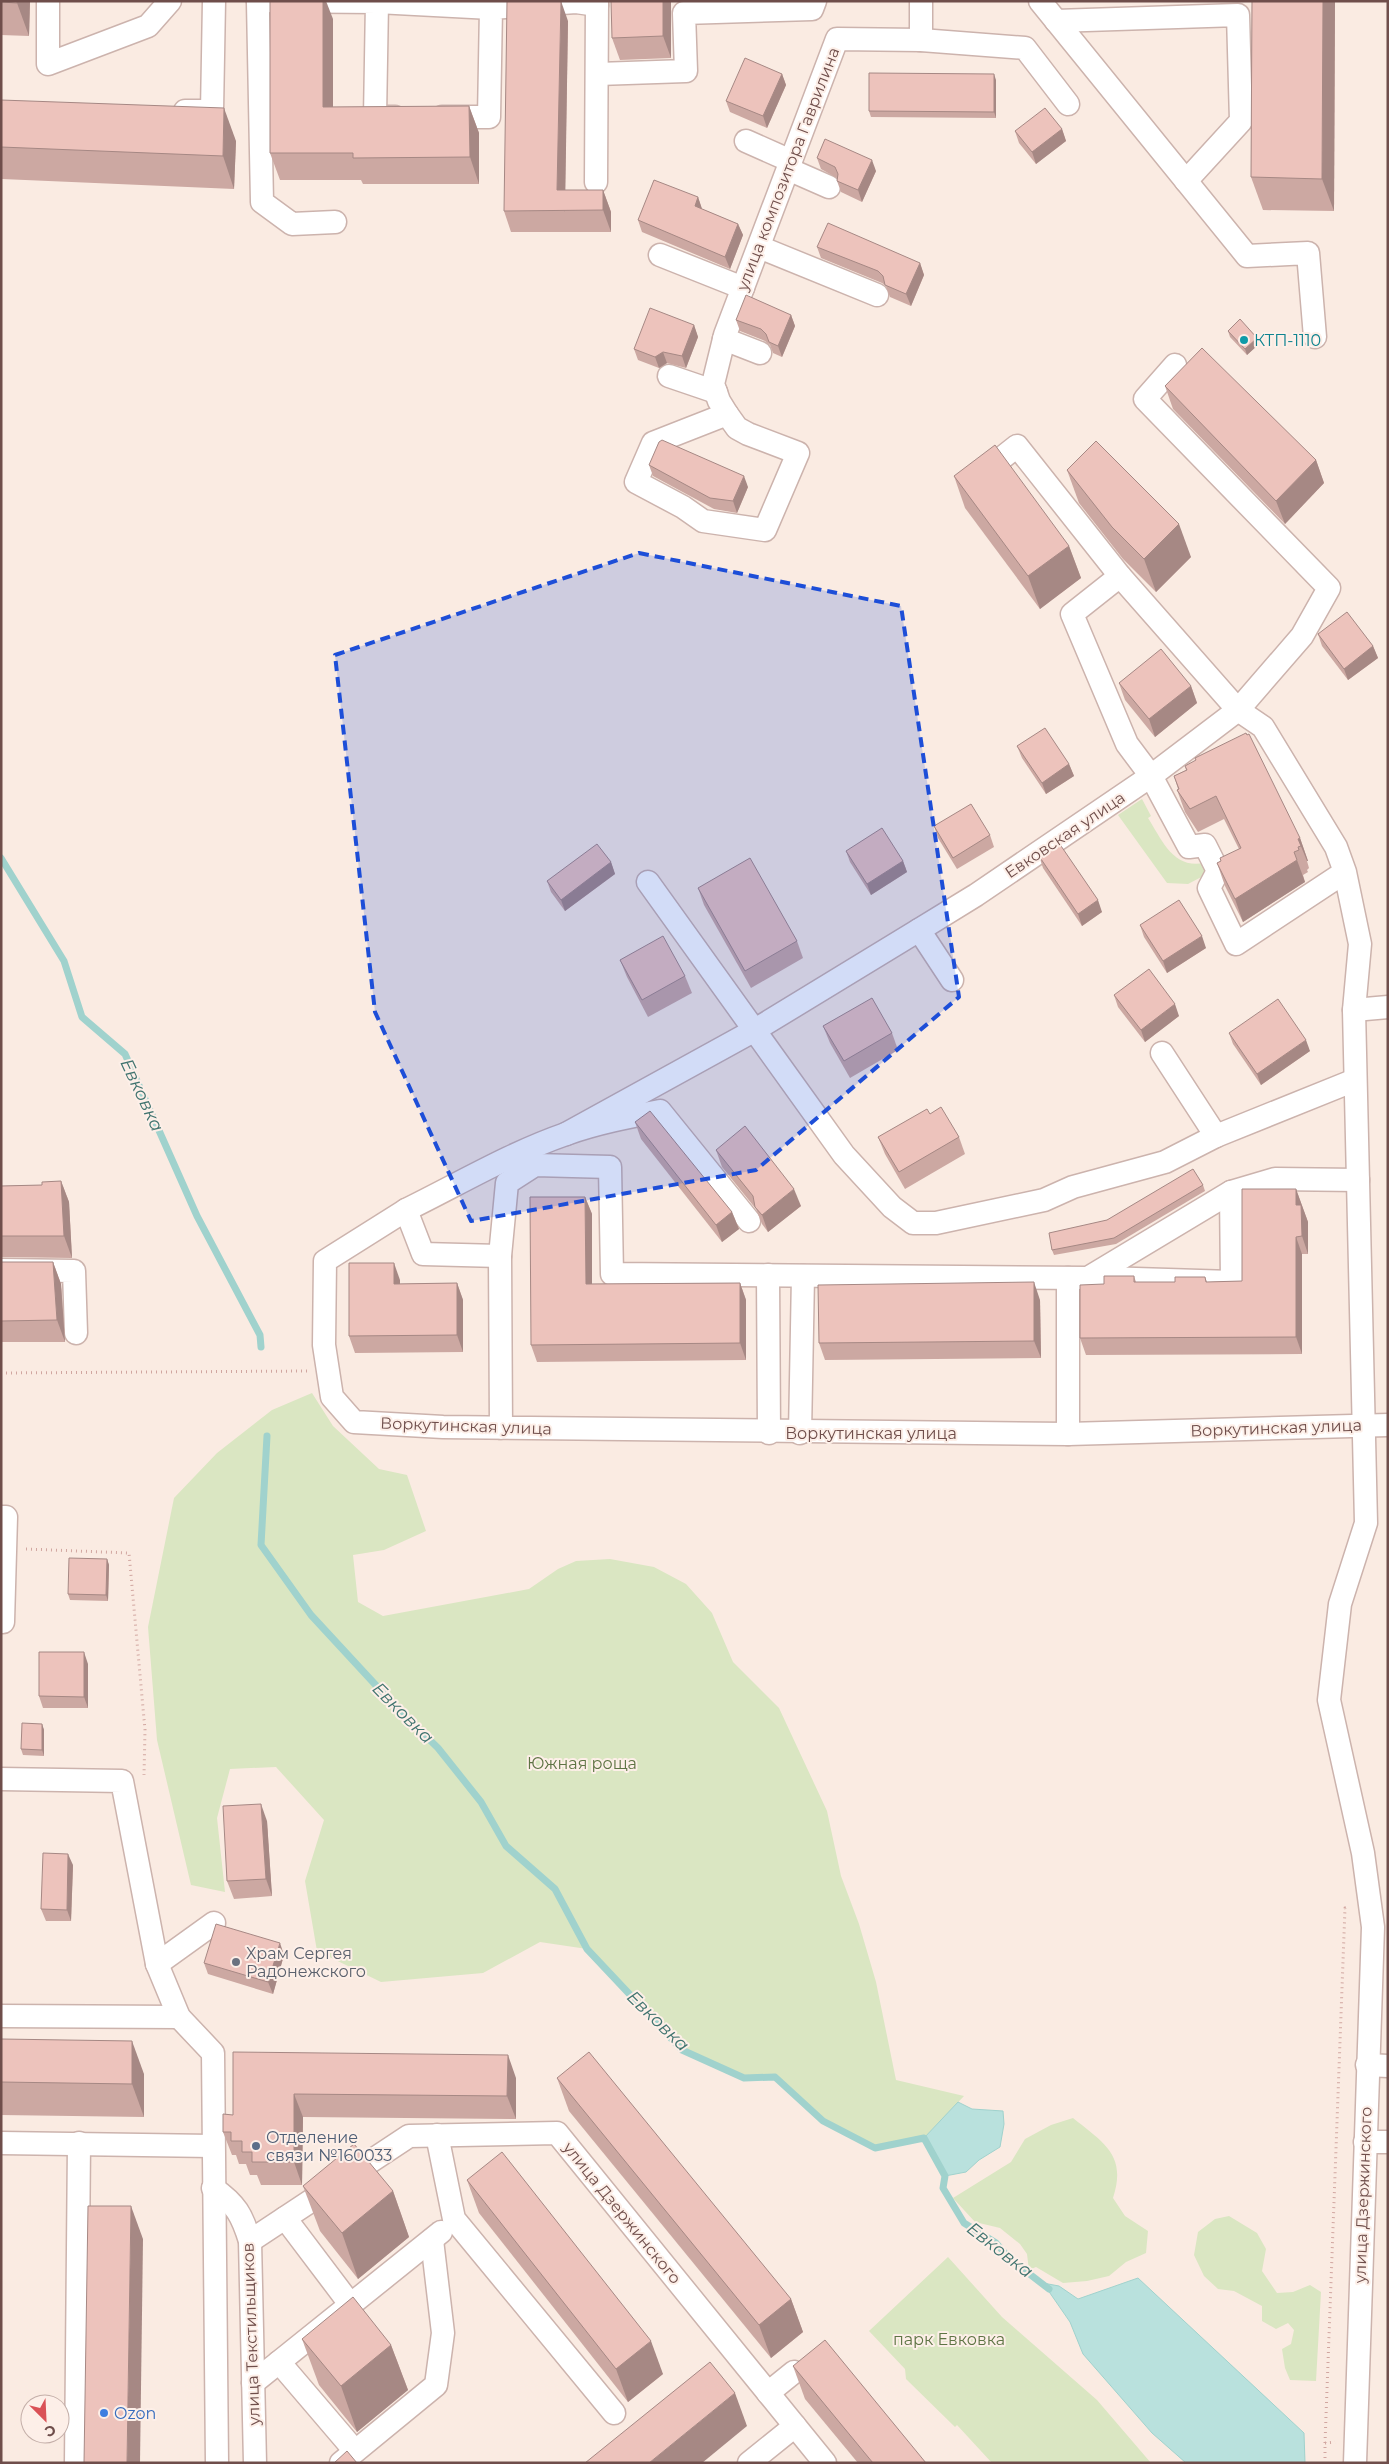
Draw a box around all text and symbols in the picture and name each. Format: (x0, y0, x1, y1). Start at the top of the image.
street label: улица композитора Гаврилина (732, 45, 843, 294)
place label: КТП-1110 (1254, 331, 1321, 350)
marker: КТП-1110 (1238, 334, 1250, 346)
street label: Евковская улица (1001, 788, 1129, 882)
water label: Евковка (116, 1055, 168, 1135)
street label: Воркутинская улица (380, 1414, 552, 1438)
street label: Воркутинская улица (1190, 1416, 1362, 1440)
street label: Воркутинская улица (785, 1424, 957, 1443)
water label: Евковка (368, 1678, 438, 1748)
park label: Южная роща (527, 1754, 637, 1773)
place label: Храм Сергея Радонежского (246, 1944, 366, 1981)
marker: Храм Сергея Радонежского (230, 1956, 242, 1968)
water label: Евковка (622, 1986, 694, 2056)
street label: улица Дзержинского (1350, 2106, 1376, 2285)
place label: Отделение связи №160033 (266, 2128, 392, 2165)
street label: улица Дзержинского (558, 2138, 685, 2288)
marker: Отделение связи №160033 (250, 2140, 262, 2152)
water label: Евковка (963, 2217, 1037, 2283)
street label: улица Текстильщиков (238, 2242, 264, 2427)
park label: парк Евковка (893, 2330, 1005, 2349)
north arrow (20, 2394, 70, 2444)
place label: Ozon (114, 2404, 156, 2423)
marker: Ozon (98, 2407, 110, 2419)
text: С (42, 2421, 59, 2441)

